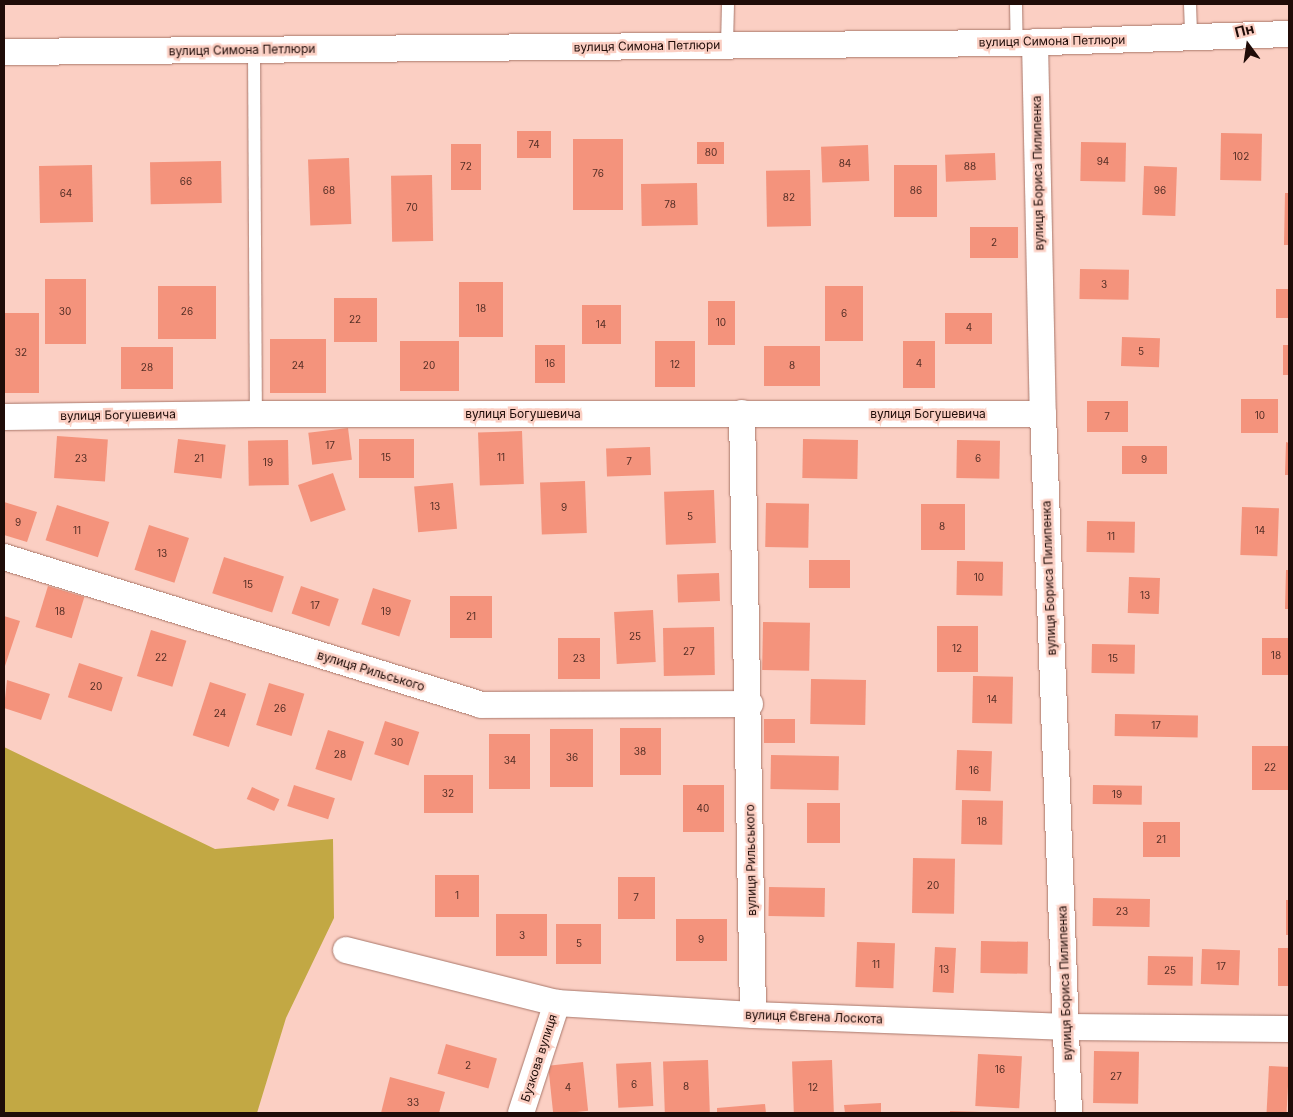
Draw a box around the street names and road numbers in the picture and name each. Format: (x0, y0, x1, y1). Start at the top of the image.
street label: вулиця Симона Петлюри (979, 33, 1125, 49)
street label: вулиця Симона Петлюри (574, 38, 720, 54)
street label: вулиця Симона Петлюри (169, 42, 315, 58)
street label: вулиця Бориса Пилипенка (1029, 95, 1047, 251)
street label: вулиця Богушевича (60, 407, 176, 423)
street label: вулиця Богушевича (465, 407, 581, 421)
street label: вулиця Богушевича (870, 407, 986, 421)
street label: вулиця Бориса Пилипенка (1039, 500, 1059, 656)
street label: вулиця Рильського (315, 648, 427, 694)
street label: вулиця Рильського (743, 804, 759, 916)
street label: вулиця Бориса Пилипенка (1055, 905, 1075, 1061)
street label: вулиця Євгена Лоскота (745, 1007, 883, 1027)
street label: Бузкова вулиця (518, 1012, 560, 1104)

